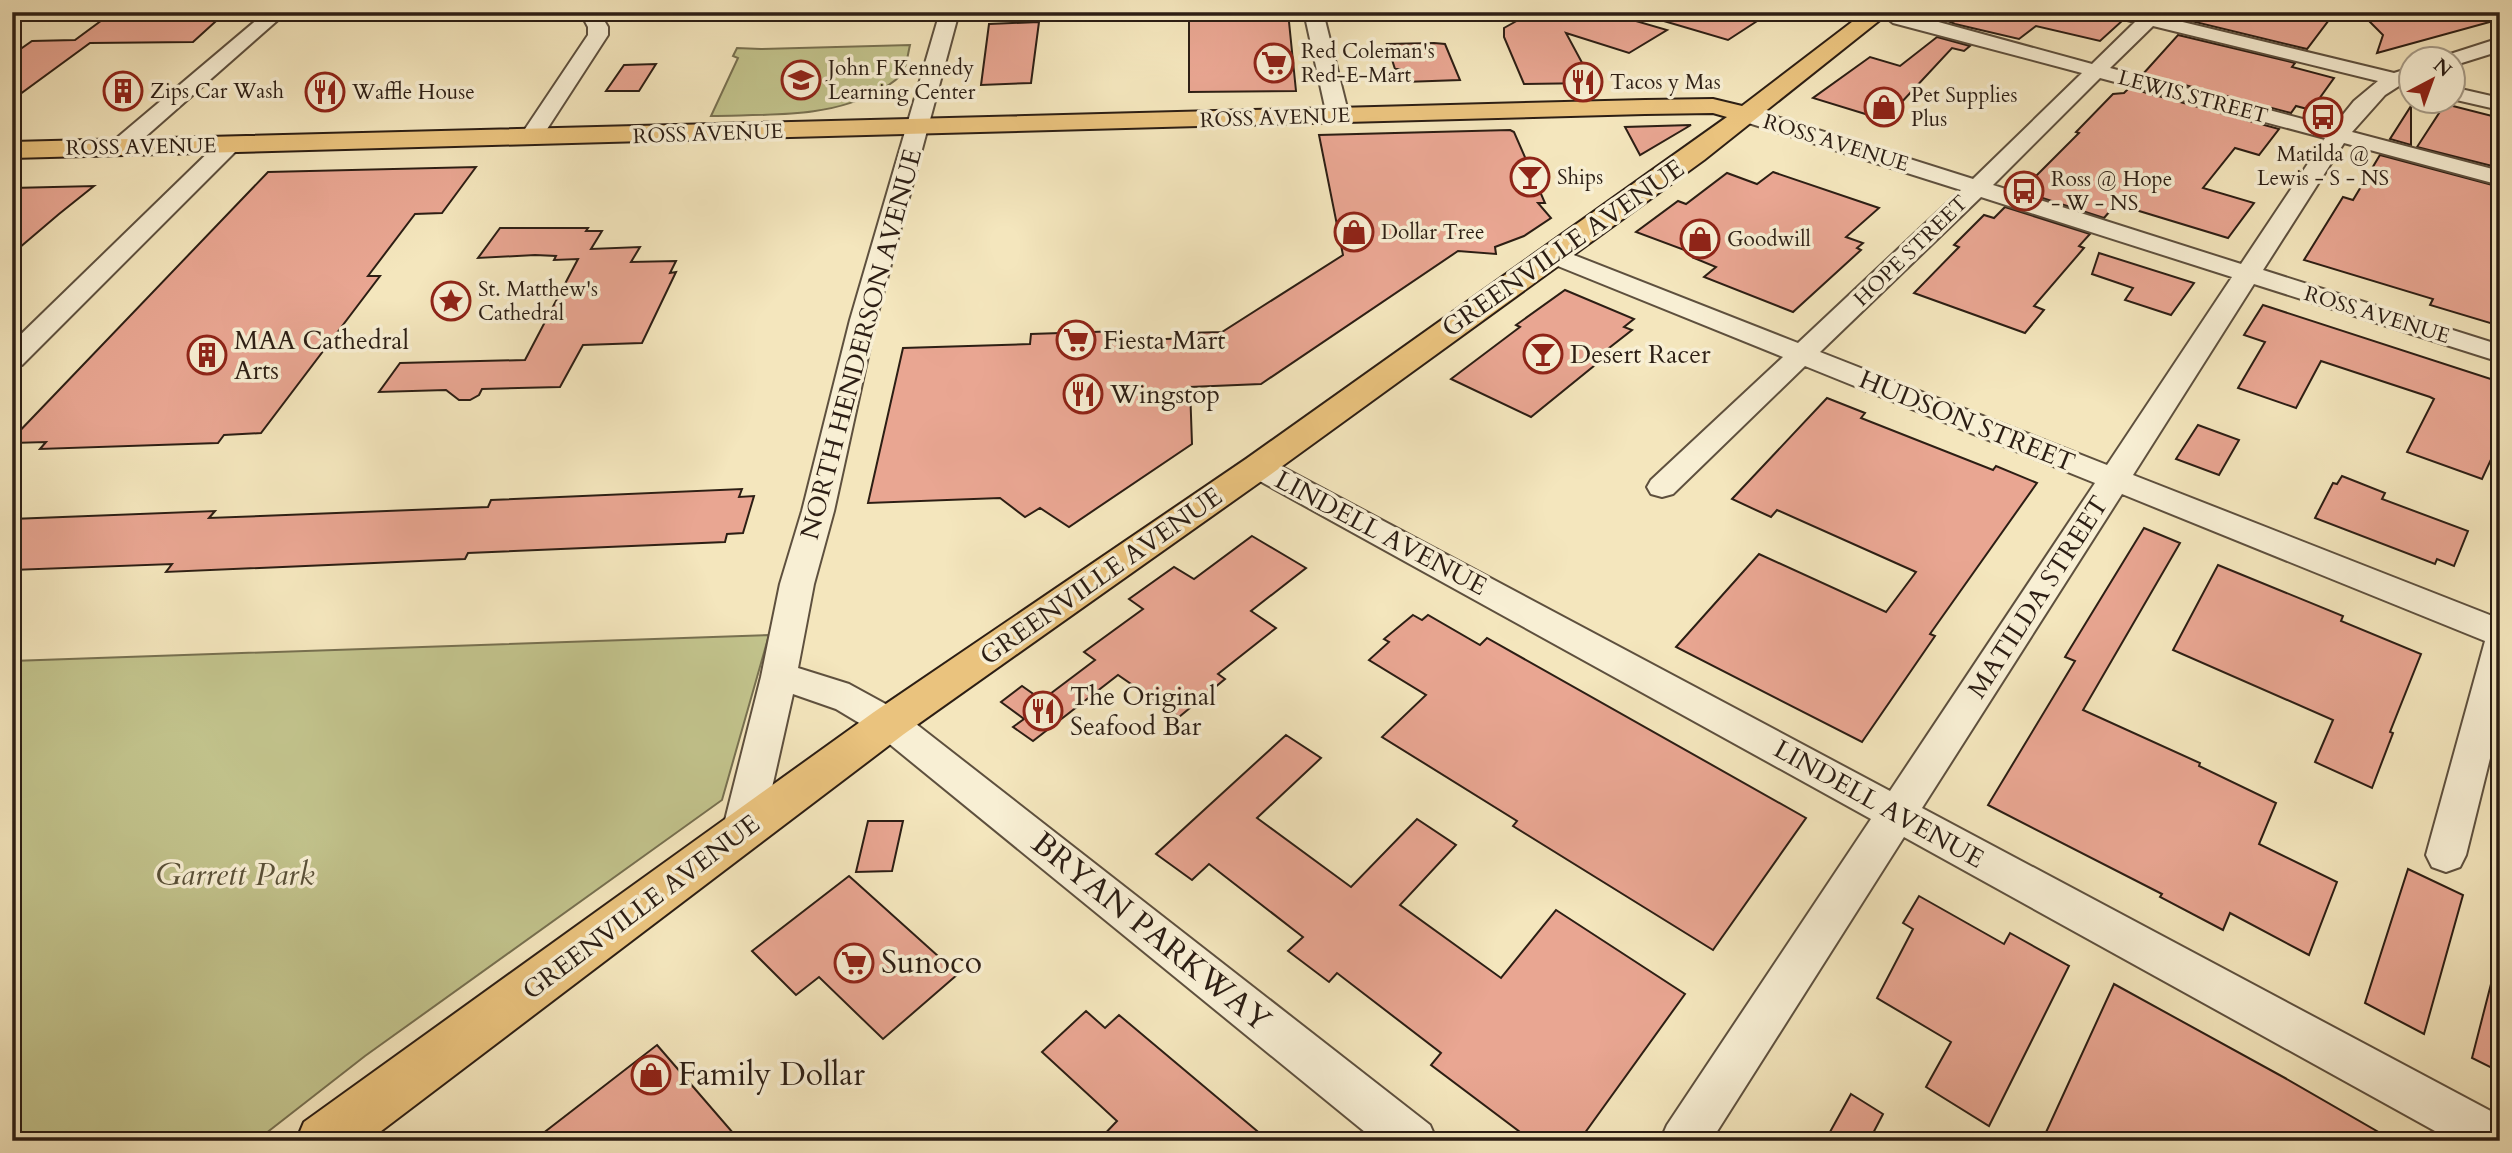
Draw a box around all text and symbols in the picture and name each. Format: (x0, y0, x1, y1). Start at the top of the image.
place label: Red Coleman's Red-E-Mart (1301, 37, 1435, 90)
supermarket icon: Red Coleman's Red-E-Mart (1253, 42, 1295, 84)
north arrow (2396, 46, 2466, 116)
text: N (2428, 53, 2458, 83)
place label: John F Kennedy Learning Center (825, 54, 976, 107)
school or university icon: John F Kennedy Learning Center (780, 59, 822, 101)
restaurant icon: Tacos y Mas (1562, 61, 1604, 103)
street label: LEWIS STREET (2115, 63, 2271, 131)
place label: Tacos y Mas (1610, 68, 1721, 97)
building icon: Zips Car Wash (102, 70, 144, 112)
restaurant icon: Waffle House (304, 71, 346, 113)
place label: Zips Car Wash (150, 77, 284, 106)
place label: Waffle House (351, 78, 475, 107)
place label: Pet Supplies Plus (1911, 81, 2017, 134)
shop icon: Pet Supplies Plus (1863, 86, 1905, 128)
bus stop icon: Matilda @ Lewis - S - NS (2302, 96, 2344, 138)
street label: ROSS AVENUE (1199, 101, 1351, 135)
street label: ROSS AVENUE (1760, 107, 1912, 179)
street label: ROSS AVENUE (632, 117, 784, 151)
street label: ROSS AVENUE (65, 131, 217, 163)
place label: Matilda @ Lewis - S - NS (2257, 140, 2389, 193)
street label: NORTH HENDERSON AVENUE (792, 145, 930, 543)
street label: GREENVILLE AVENUE (1435, 151, 1691, 345)
bar icon: Ships (1509, 156, 1551, 198)
place label: Ships (1557, 163, 1603, 192)
place label: Ross @ Hope - W - NS (2051, 165, 2172, 218)
bus stop icon: Ross @ Hope - W - NS (2003, 170, 2045, 212)
street label: HOPE STREET (1848, 189, 1974, 313)
shop icon: Dollar Tree (1333, 211, 1375, 253)
place label: Dollar Tree (1381, 218, 1485, 247)
shop icon: Goodwill (1679, 218, 1721, 260)
place label: Goodwill (1727, 225, 1811, 254)
place label: St. Matthew's Cathedral (478, 275, 598, 328)
street label: ROSS AVENUE (2301, 279, 2453, 351)
place icon: St. Matthew's Cathedral (430, 280, 472, 322)
supermarket icon: Fiesta Mart (1055, 319, 1097, 361)
place label: MAA Cathedral Arts (234, 323, 409, 388)
place label: Fiesta Mart (1103, 323, 1225, 358)
bar icon: Desert Racer (1522, 333, 1564, 375)
building icon: MAA Cathedral Arts (186, 334, 228, 376)
place label: Desert Racer (1570, 337, 1711, 372)
street label: HUDSON STREET (1854, 362, 2080, 480)
restaurant icon: Wingstop (1062, 373, 1104, 415)
place label: Wingstop (1109, 377, 1220, 412)
street label: LINDELL AVENUE (1269, 462, 1493, 604)
street label: GREENVILLE AVENUE (973, 479, 1229, 673)
street label: MATILDA STREET (1959, 489, 2117, 705)
place label: The Original Seafood Bar (1070, 679, 1216, 744)
restaurant icon: The Original Seafood Bar (1022, 690, 1064, 732)
street label: LINDELL AVENUE (1768, 732, 1990, 876)
street label: GREENVILLE AVENUE (515, 806, 767, 1008)
street label: BRYAN PARKWAY (1022, 822, 1280, 1042)
park label: Garrett Park (155, 853, 315, 897)
place label: Sunoco (881, 941, 982, 985)
supermarket icon: Sunoco (833, 942, 875, 984)
place label: Family Dollar (678, 1053, 865, 1097)
shop icon: Family Dollar (630, 1054, 672, 1096)

